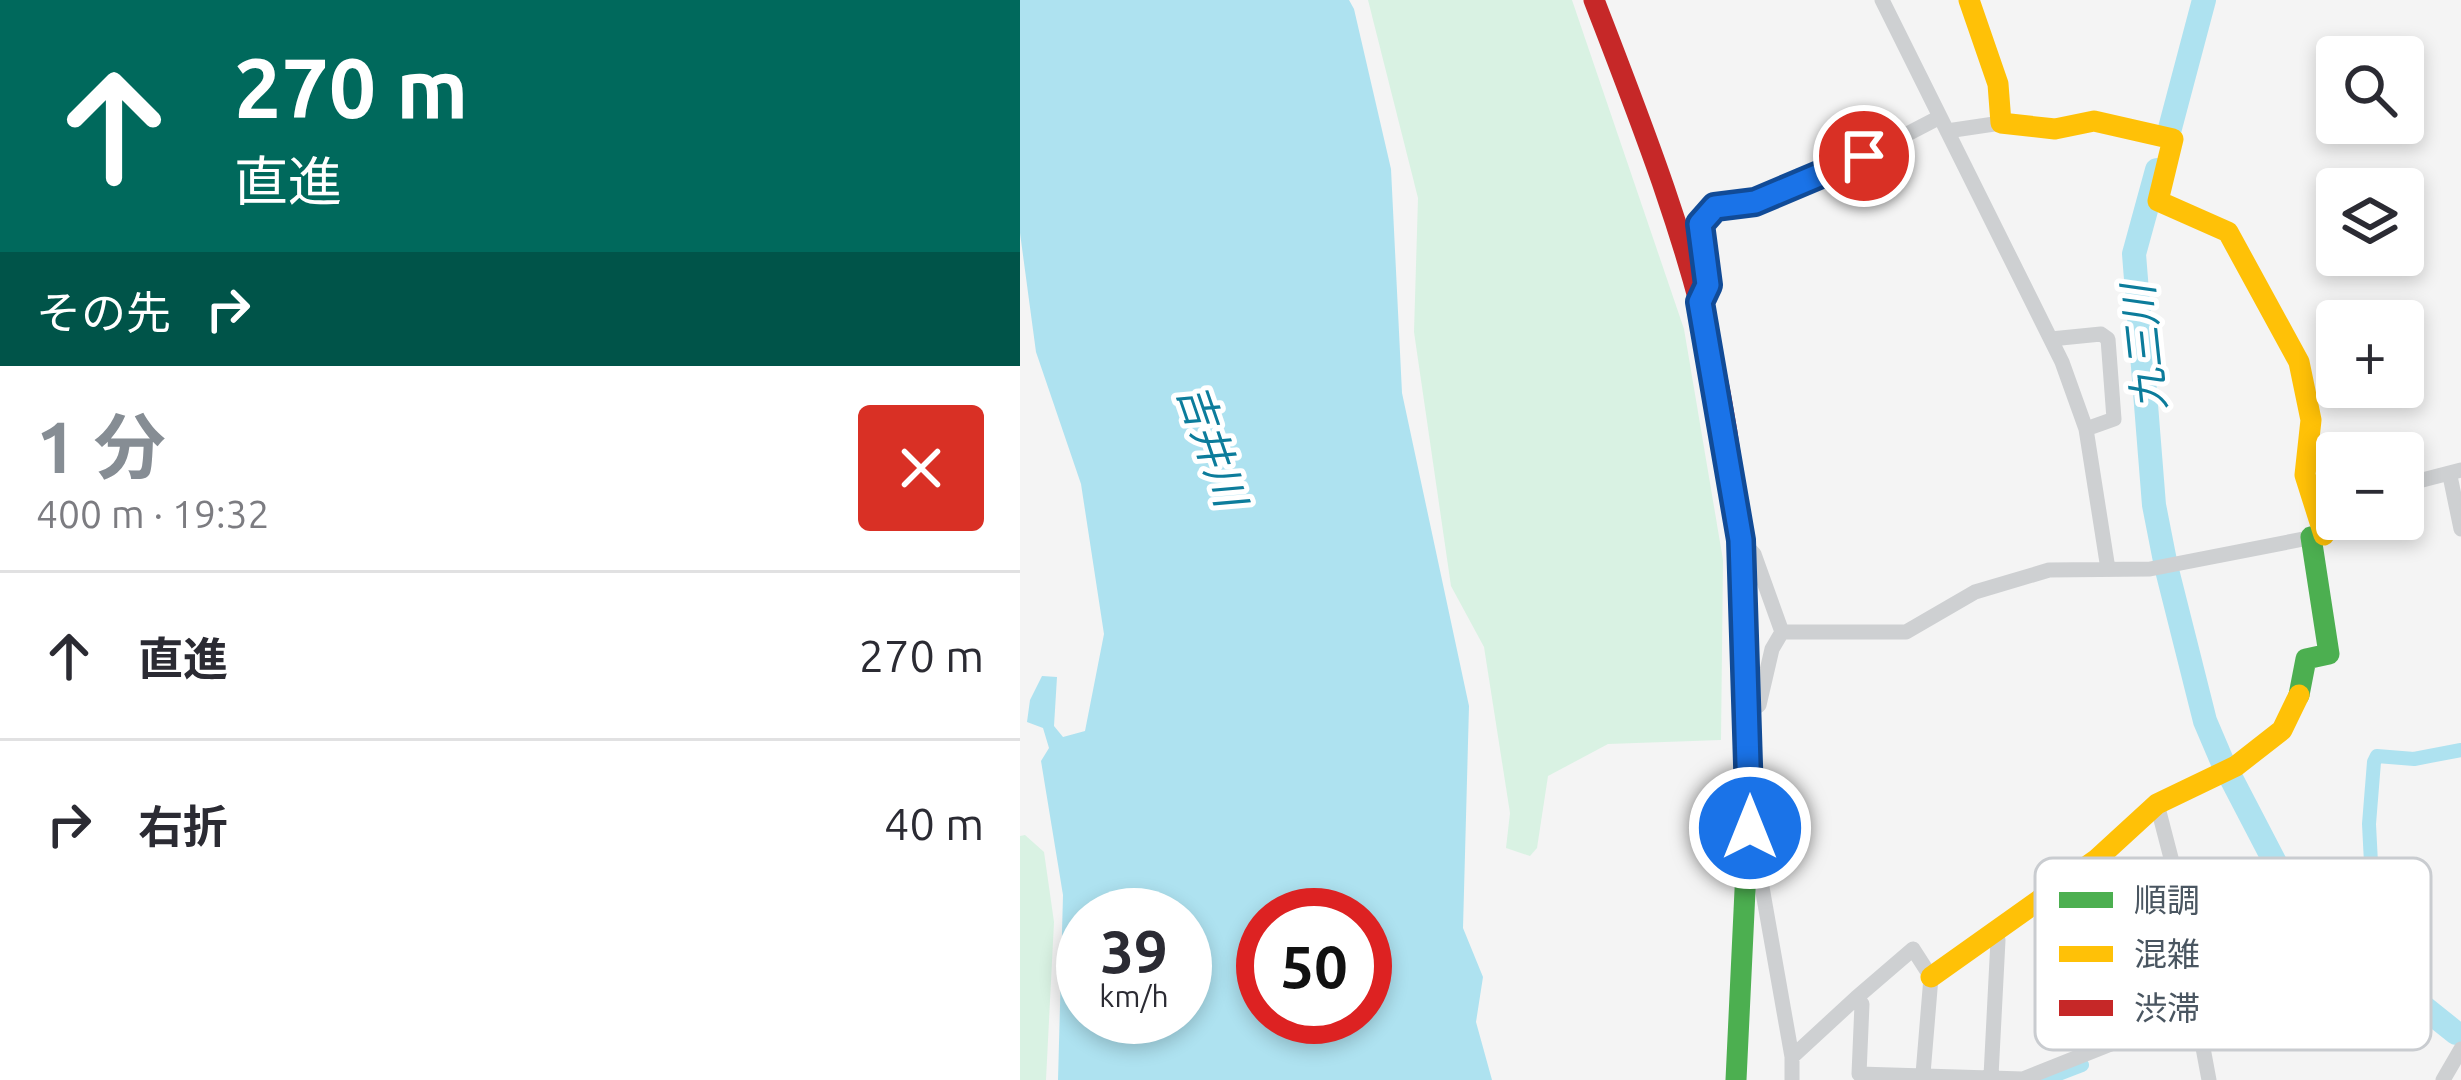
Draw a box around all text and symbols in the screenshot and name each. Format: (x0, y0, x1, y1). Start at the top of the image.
map controls (2316, 36, 2424, 540)
button: search (2316, 36, 2424, 144)
text: 270 m (234, 40, 468, 134)
icon: ahead (36, 48, 192, 204)
pin (1813, 105, 1915, 207)
icon: arrive (1831, 123, 1897, 189)
text: 直進 (234, 151, 342, 211)
button: layers (2316, 168, 2424, 276)
icon: right (195, 276, 261, 342)
water label: 九三川 (2113, 279, 2173, 413)
text: その先 (36, 287, 171, 338)
button: + (2316, 300, 2424, 408)
water label: 吉井川 (1170, 378, 1257, 516)
button: close (858, 405, 984, 531)
text: 1 分 (36, 406, 166, 487)
button: − (2316, 432, 2424, 540)
text: 400 m · 19:32 (36, 492, 270, 535)
icon: ahead (36, 623, 102, 689)
text: 270 m (859, 630, 984, 681)
text: 直進 (138, 633, 228, 684)
position arrow (1687, 765, 1813, 891)
icon: right (36, 791, 102, 857)
text: 40 m (884, 798, 984, 849)
text: 右折 (138, 801, 228, 852)
legend (2035, 858, 2431, 1050)
text: 順調 (2134, 881, 2200, 918)
speed limit sign: 50 (1236, 888, 1392, 1044)
text: 39 (1100, 917, 1168, 984)
text: 混雑 (2134, 935, 2200, 972)
text: km/h (1099, 979, 1169, 1013)
text: 渋滞 (2134, 989, 2200, 1026)

